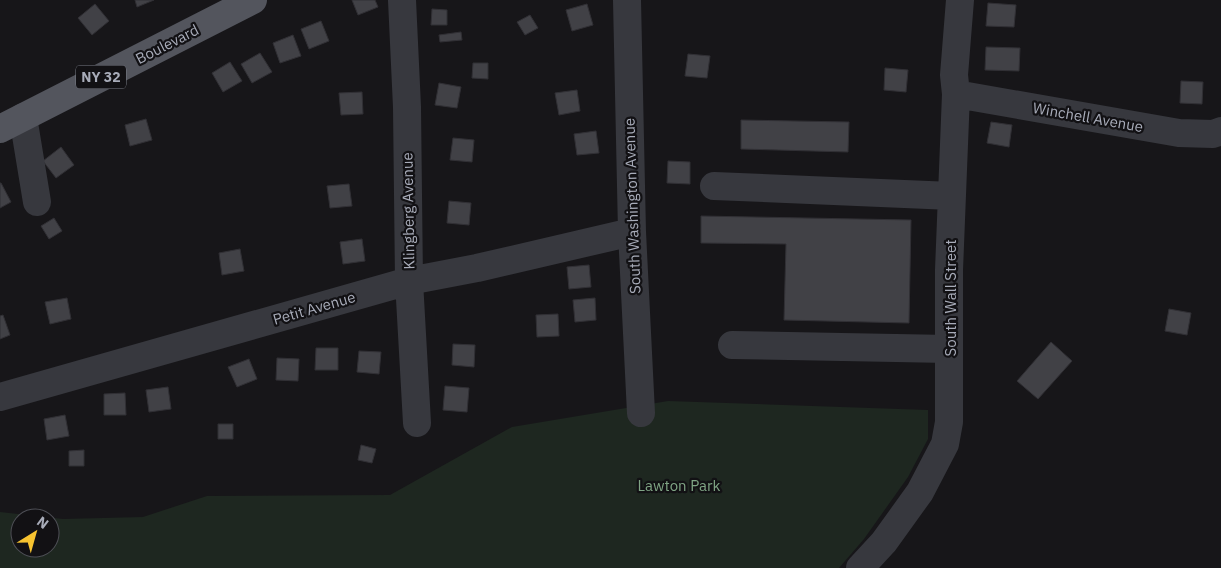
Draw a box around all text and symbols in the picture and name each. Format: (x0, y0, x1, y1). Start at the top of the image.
street label: Boulevard (132, 20, 202, 68)
road number: NY 32 (76, 66, 126, 88)
street label: Winchell Avenue (1031, 98, 1145, 136)
street label: South Washington Avenue (619, 118, 645, 294)
street label: Klingberg Avenue (397, 152, 419, 270)
street label: South Wall Street (941, 240, 960, 356)
street label: Petit Avenue (271, 287, 357, 329)
park label: Lawton Park (637, 476, 721, 495)
north arrow (10, 508, 60, 558)
text: N (33, 512, 52, 533)

